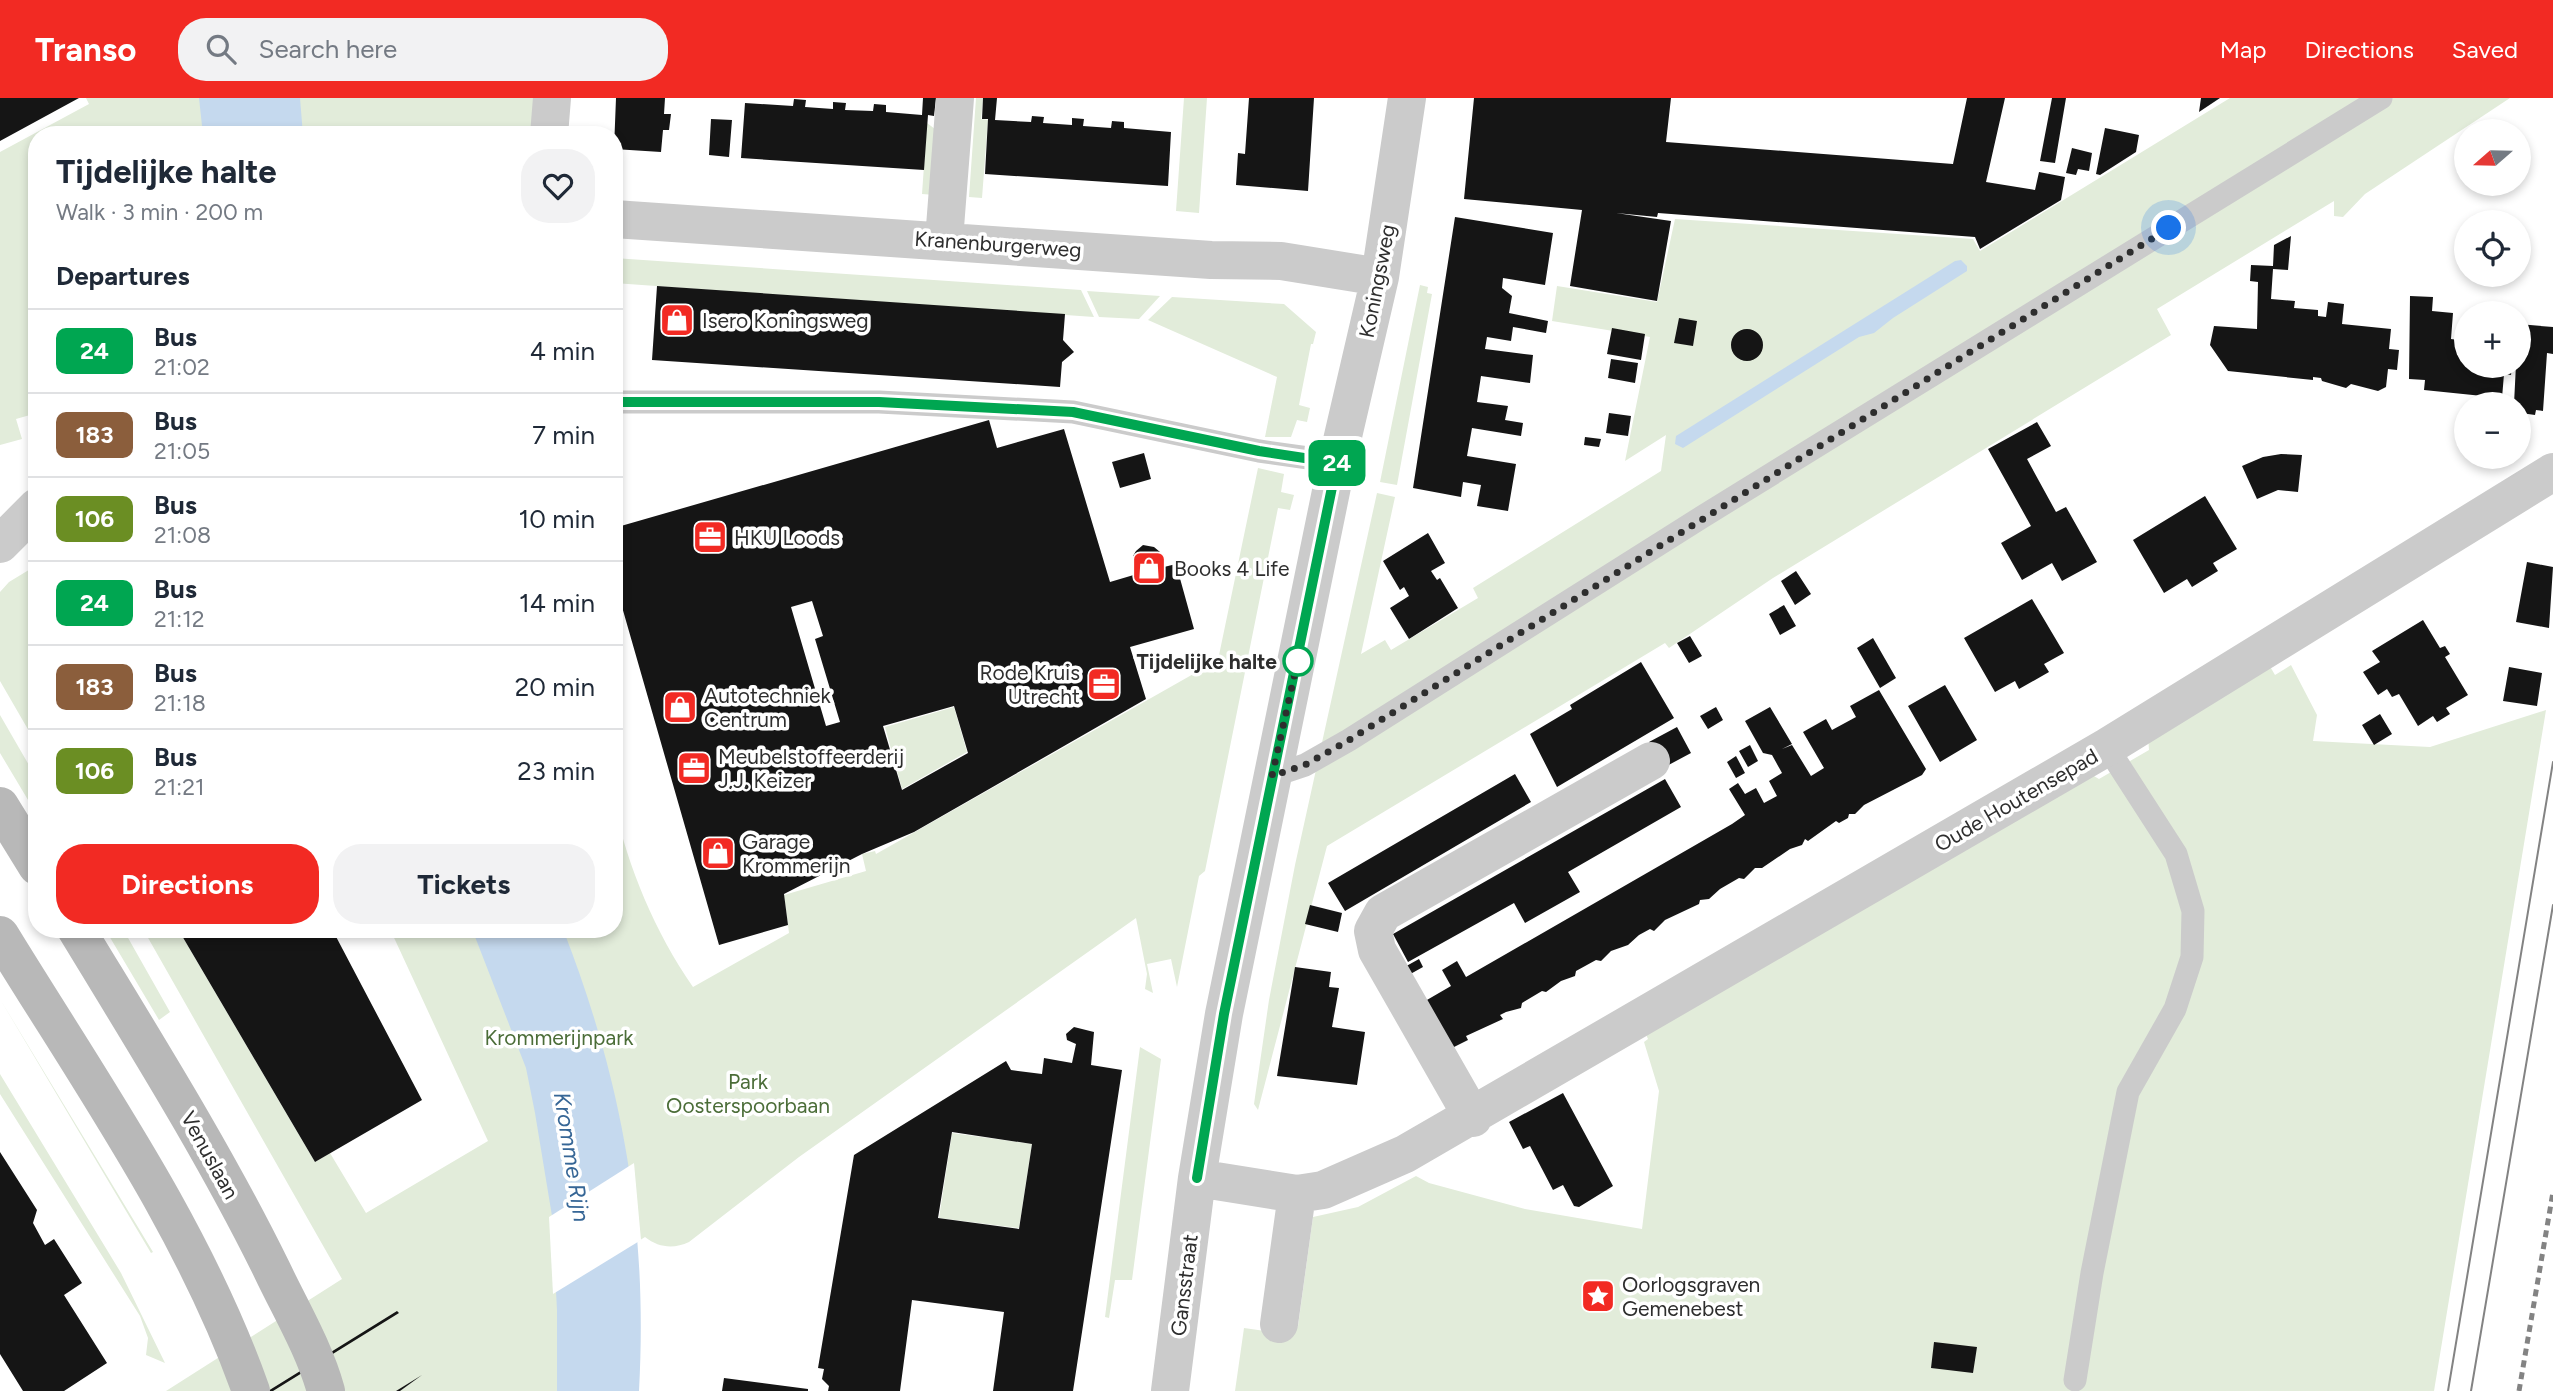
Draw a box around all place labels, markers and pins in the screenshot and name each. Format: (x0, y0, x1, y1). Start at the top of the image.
shop icon: Isero Koningsweg (658, 301, 696, 339)
place label: Isero Koningsweg (702, 308, 869, 333)
office icon: HKU Loods (691, 518, 729, 556)
place label: HKU Loods (734, 525, 840, 550)
shop icon: Books 4 Life (1130, 549, 1168, 587)
place label: Books 4 Life (1174, 556, 1290, 581)
marker: Tijdelijke halte (1283, 646, 1313, 676)
place label: Tijdelijke halte (1137, 649, 1277, 674)
place label: Rode Kruis Utrecht (979, 660, 1080, 709)
office icon: Rode Kruis Utrecht (1085, 665, 1123, 703)
place label: Autotechniek Centrum (704, 683, 831, 732)
shop icon: Autotechniek Centrum (661, 688, 699, 726)
place label: Meubelstoffeerderij J.J. Keizer (718, 744, 904, 793)
office icon: Meubelstoffeerderij J.J. Keizer (675, 749, 713, 787)
place label: Garage Krommerijn (742, 829, 851, 878)
shop icon: Garage Krommerijn (699, 834, 737, 872)
place label: Oorlogsgraven Gemenebest (1622, 1272, 1760, 1321)
place icon: Oorlogsgraven Gemenebest (1579, 1277, 1617, 1315)

